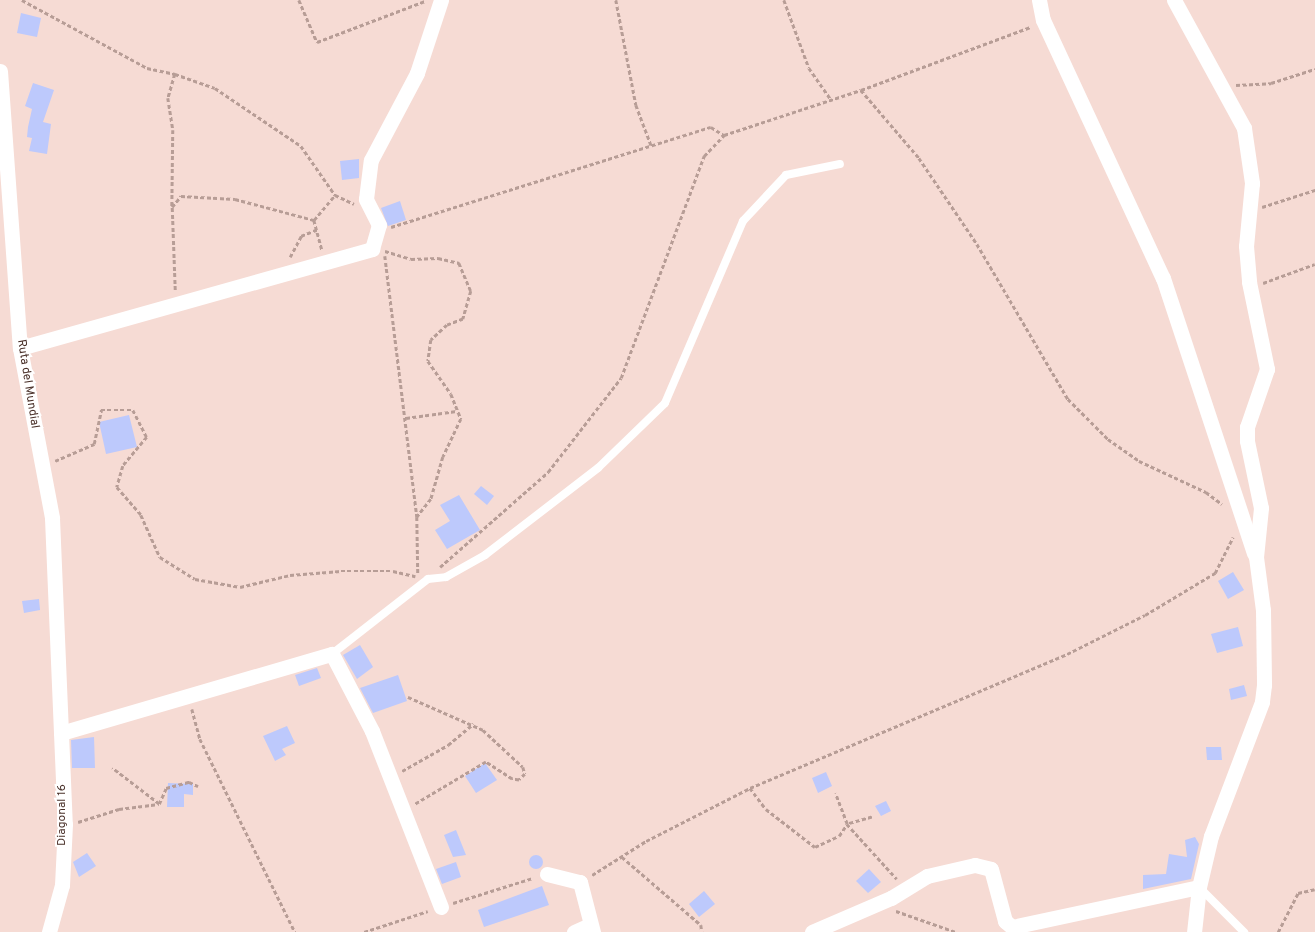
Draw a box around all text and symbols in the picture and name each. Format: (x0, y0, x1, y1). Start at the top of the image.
street label: Ruta del Mundial (13, 338, 41, 430)
street label: Diagonal 16 (56, 784, 70, 846)

